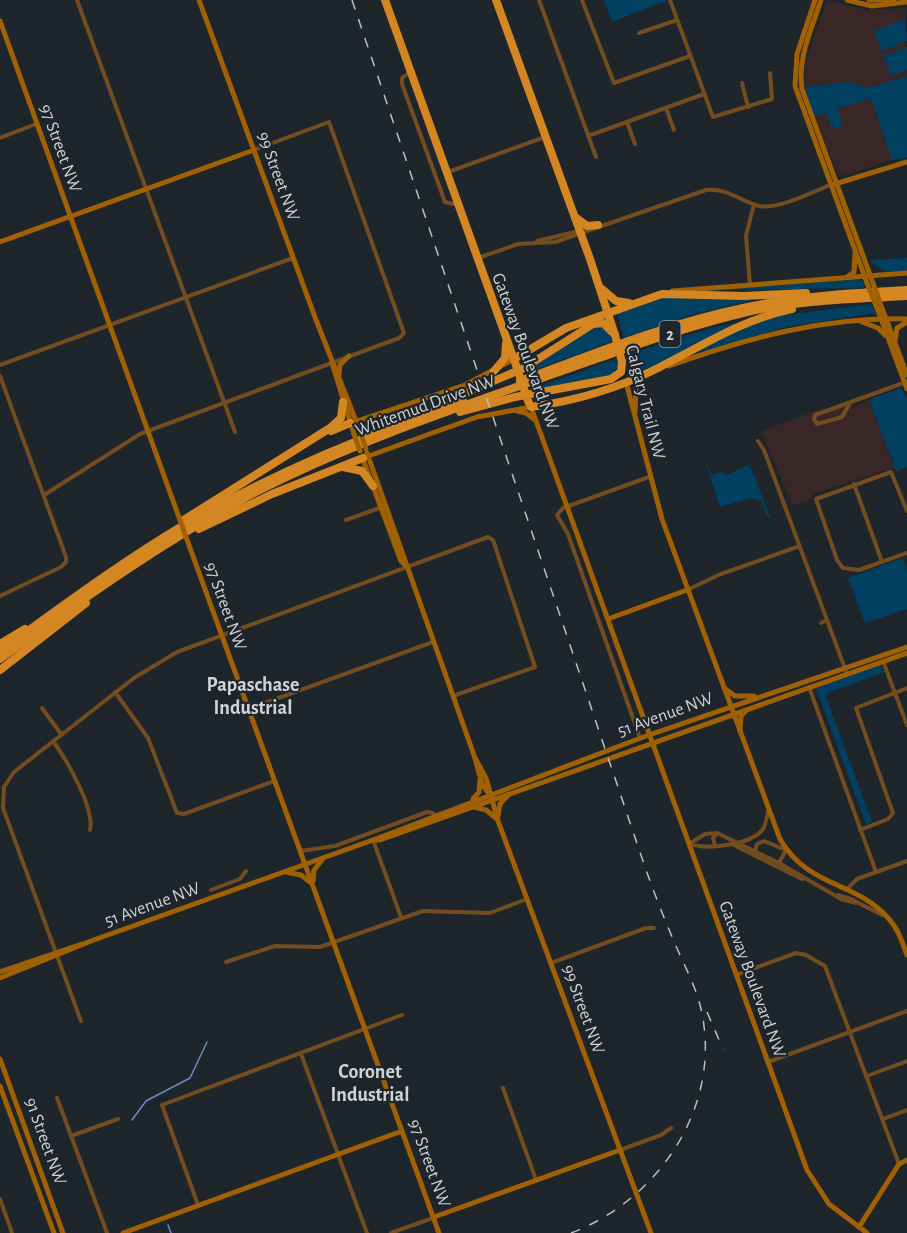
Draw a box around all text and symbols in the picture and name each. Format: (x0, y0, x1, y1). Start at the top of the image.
street label: 97 Street NW (36, 102, 84, 195)
street label: 99 Street NW (254, 129, 302, 223)
street label: Gateway Boulevard NW (488, 271, 562, 432)
road number: 2 (660, 321, 680, 347)
street label: Calgary Trail NW (622, 343, 668, 461)
street label: Whitemud Drive NW (353, 372, 498, 440)
street label: 97 Street NW (201, 560, 249, 653)
district label: Papaschase Industrial (207, 675, 299, 718)
street label: 51 Avenue NW (615, 689, 715, 741)
street label: 51 Avenue NW (102, 879, 202, 931)
street label: Gateway Boulevard NW (715, 899, 789, 1060)
street label: 99 Street NW (559, 962, 607, 1056)
district label: Coronet Industrial (331, 1062, 409, 1105)
street label: 91 Street NW (21, 1095, 69, 1187)
street label: 97 Street NW (405, 1117, 453, 1210)

